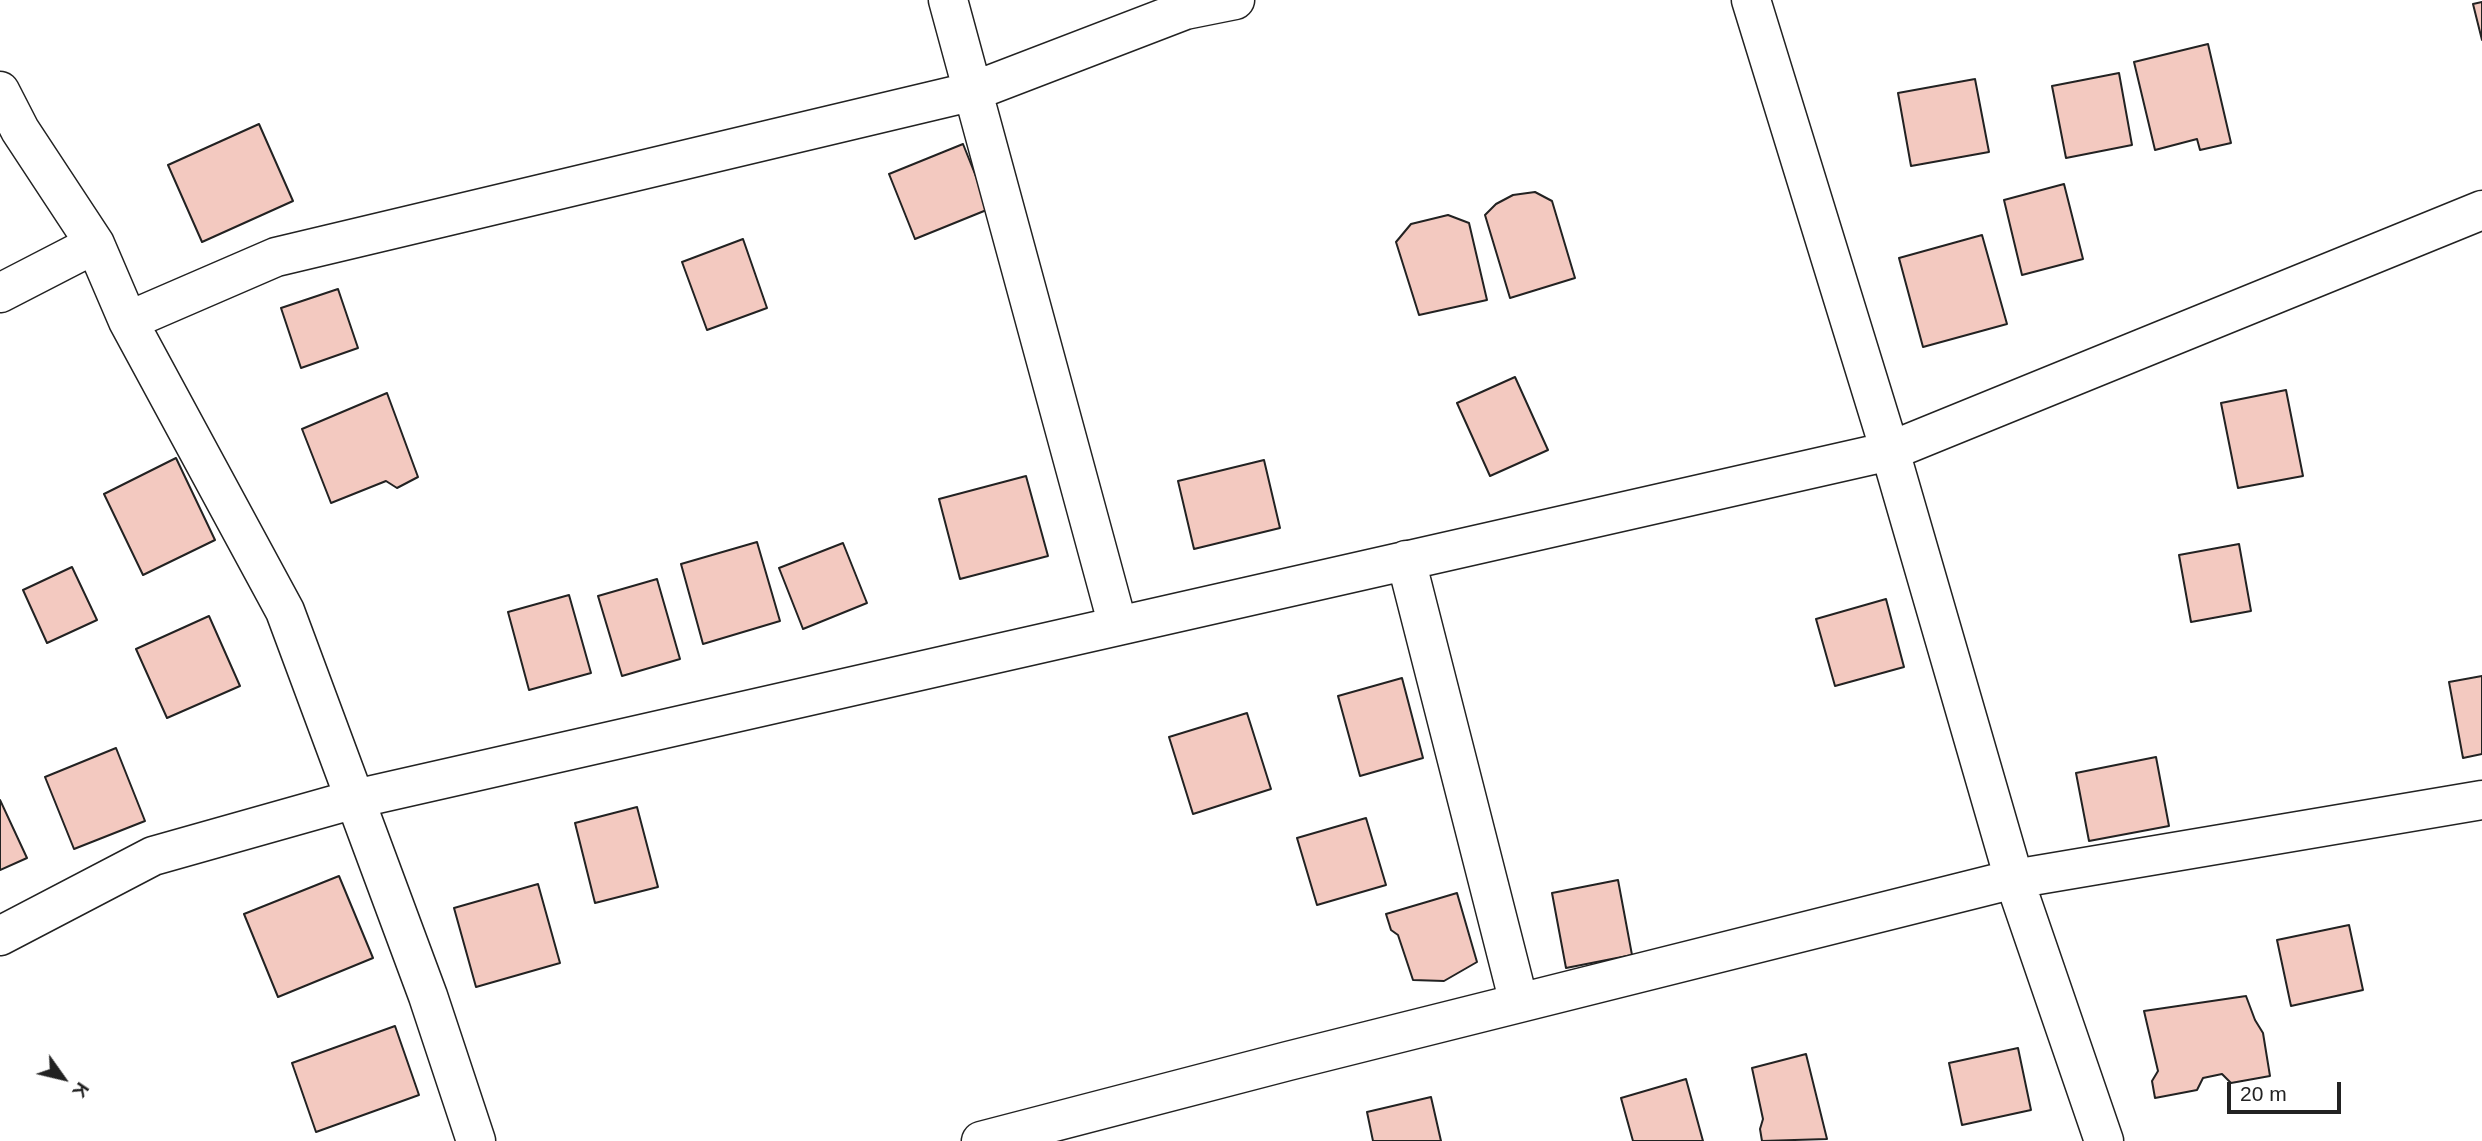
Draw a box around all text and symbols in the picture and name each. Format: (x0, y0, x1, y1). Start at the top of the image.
north arrow (28, 1043, 98, 1113)
scale bar (2230, 1068, 2344, 1112)
text: K (68, 1078, 93, 1102)
text: 20 m (2240, 1082, 2287, 1105)

